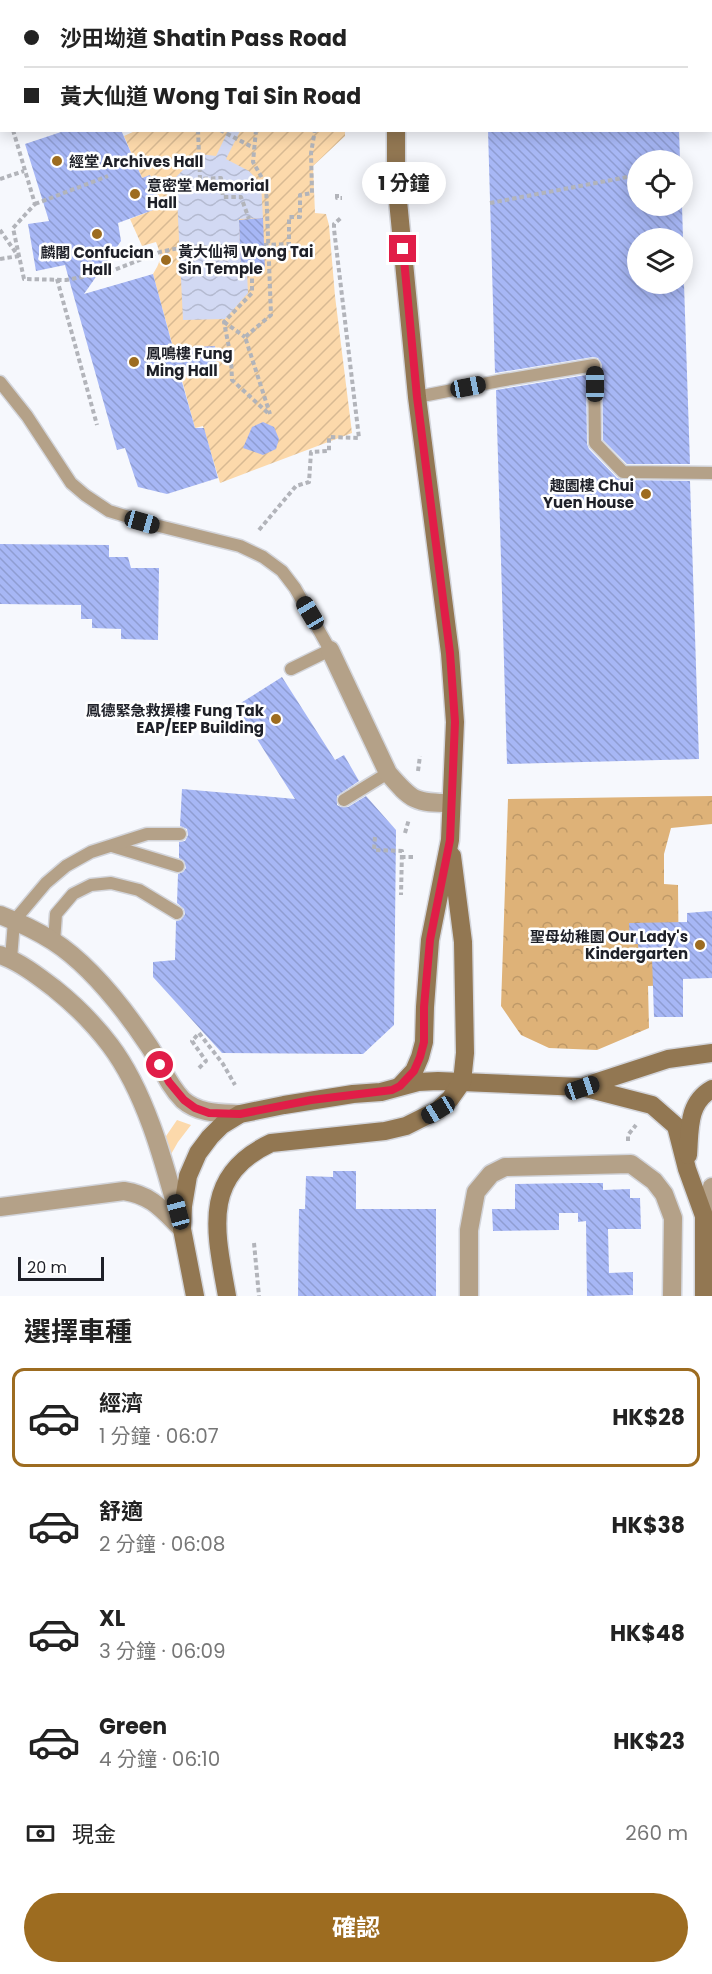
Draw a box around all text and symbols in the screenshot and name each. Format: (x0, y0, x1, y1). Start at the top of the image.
text: 沙田坳道 Shatin Pass Road (60, 23, 347, 54)
text: 黃大仙道 Wong Tai Sin Road (60, 81, 361, 112)
map controls (627, 150, 693, 294)
button: locate (627, 150, 693, 216)
place label: 經堂 Archives Hall (69, 151, 203, 172)
marker: 經堂 Archives Hall (50, 154, 64, 168)
callout: 1 分鐘 (361, 162, 445, 204)
text: 1 分鐘 (378, 169, 430, 197)
place label: 意密堂 Memorial Hall (147, 175, 269, 213)
marker: 意密堂 Memorial Hall (128, 187, 142, 201)
marker: 麟閣 Confucian Hall (90, 227, 104, 241)
button: layers (627, 228, 693, 294)
route end (389, 235, 416, 262)
place label: 黃大仙祠 Wong Tai Sin Temple (178, 241, 313, 279)
place label: 麟閣 Confucian Hall (40, 242, 154, 280)
marker: 黃大仙祠 Wong Tai Sin Temple (159, 253, 173, 267)
place label: 鳳鳴樓 Fung Ming Hall (146, 343, 233, 381)
marker: 鳳鳴樓 Fung Ming Hall (127, 355, 141, 369)
car (586, 366, 604, 402)
car (449, 375, 487, 399)
place label: 趣園樓 Chui Yuen House (543, 475, 634, 513)
marker: 趣園樓 Chui Yuen House (639, 487, 653, 501)
car (122, 508, 162, 536)
car (293, 593, 327, 633)
place label: 鳳德緊急救援樓 Fung Tak EAP/EEP Building (86, 700, 265, 738)
marker: 鳳德緊急救援樓 Fung Tak EAP/EEP Building (269, 712, 283, 726)
place label: 聖母幼稚園 Our Lady's Kindergarten (530, 926, 688, 964)
marker: 聖母幼稚園 Our Lady's Kindergarten (693, 938, 707, 952)
route start (146, 1051, 173, 1078)
car (562, 1074, 602, 1102)
car (418, 1093, 458, 1127)
car (165, 1192, 191, 1232)
scale bar (18, 1254, 104, 1282)
text: 20 m (27, 1256, 67, 1279)
text: 選擇車種 (24, 1313, 132, 1350)
text: 經濟 (99, 1388, 143, 1419)
icon: car (27, 1391, 81, 1445)
text: HK$28 (612, 1402, 685, 1433)
text: 1 分鐘 · 06:07 (99, 1422, 219, 1450)
text: 舒適 (99, 1496, 143, 1527)
icon: car (27, 1499, 81, 1553)
text: HK$38 (612, 1510, 685, 1541)
text: 2 分鐘 · 06:08 (99, 1530, 225, 1558)
text: XL (99, 1603, 125, 1634)
icon: car (27, 1607, 81, 1661)
text: HK$48 (610, 1618, 685, 1649)
text: 3 分鐘 · 06:09 (99, 1637, 226, 1665)
text: Green (99, 1711, 167, 1742)
icon: car (27, 1715, 81, 1769)
text: HK$23 (613, 1726, 685, 1757)
text: 4 分鐘 · 06:10 (99, 1745, 220, 1773)
icon: cash (24, 1817, 57, 1850)
text: 現金 (72, 1819, 116, 1850)
text: 260 m (625, 1819, 688, 1847)
button: 確認 (24, 1893, 688, 1962)

